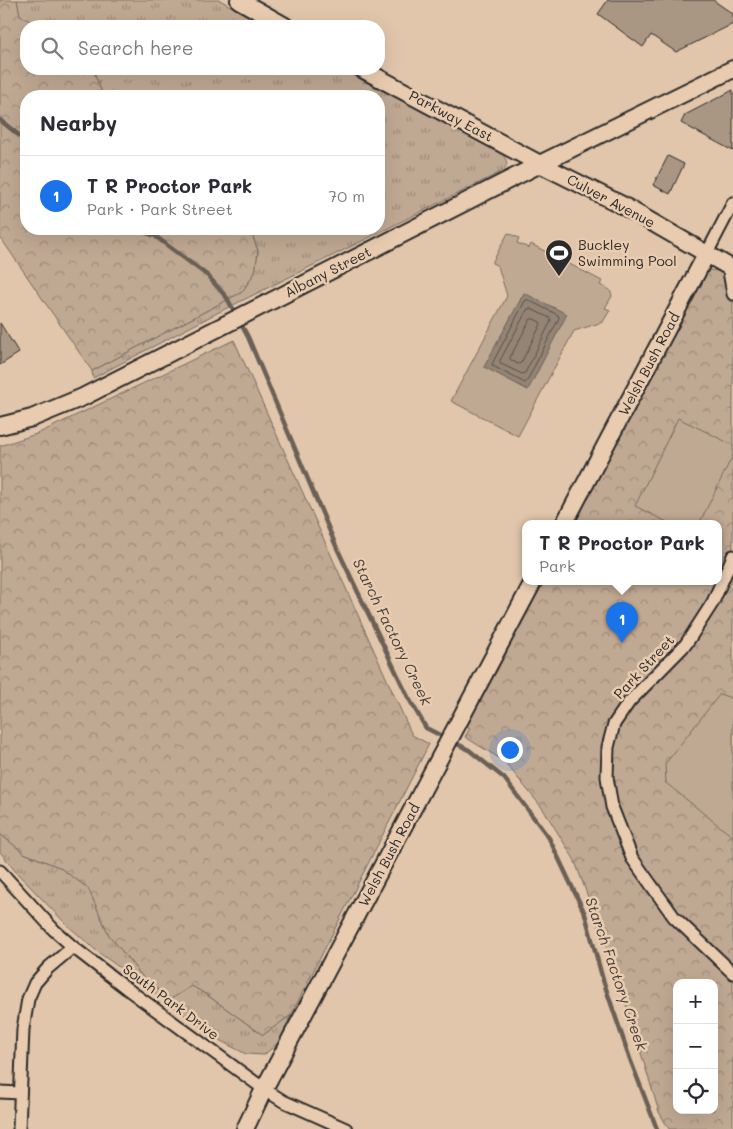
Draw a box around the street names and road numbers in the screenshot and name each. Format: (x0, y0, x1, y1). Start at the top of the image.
street label: Parkway East (406, 85, 497, 146)
street label: Culver Avenue (564, 169, 659, 232)
street label: Albany Street (281, 242, 374, 302)
street label: Welsh Bush Road (613, 309, 684, 419)
street label: Park Street (609, 631, 678, 703)
street label: Welsh Bush Road (353, 800, 424, 910)
street label: South Park Drive (119, 959, 223, 1044)

